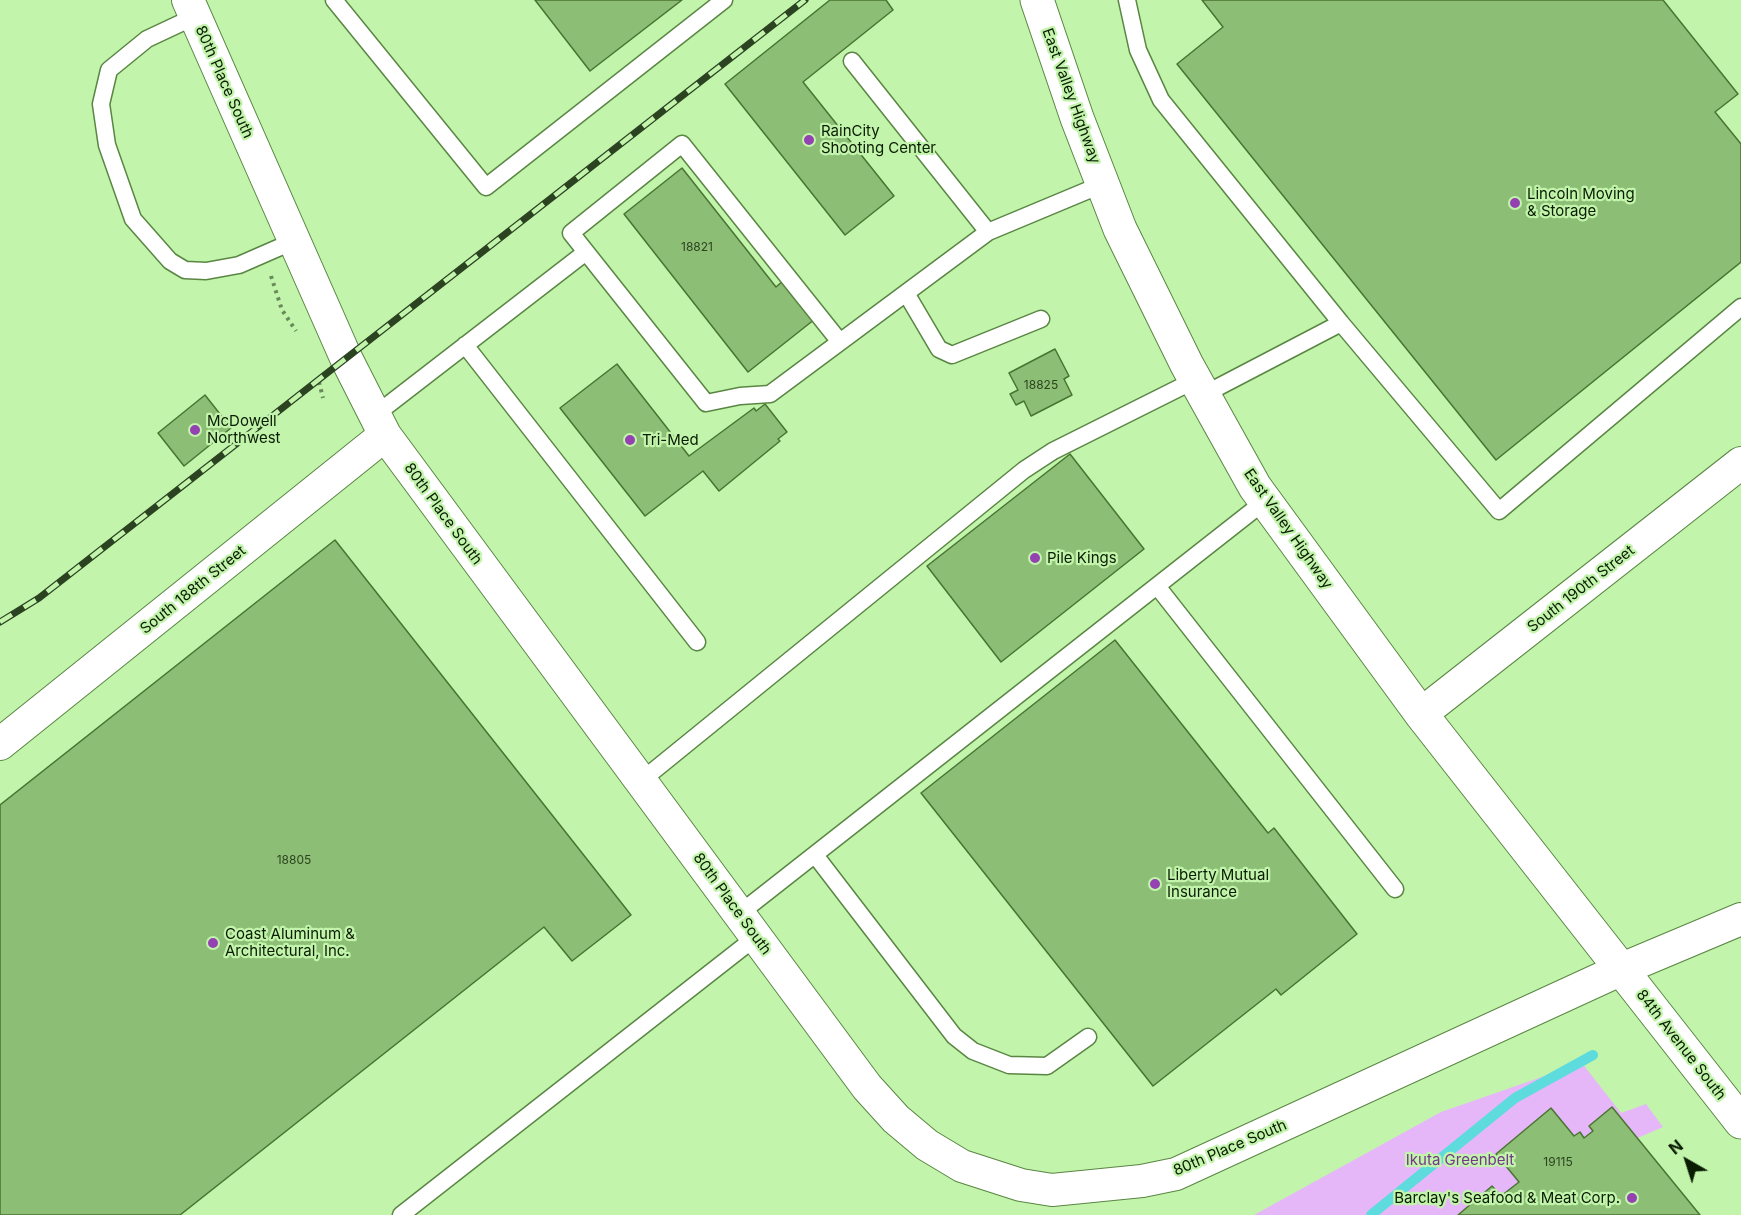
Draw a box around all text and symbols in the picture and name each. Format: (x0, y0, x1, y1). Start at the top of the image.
street label: 80th Place South (191, 23, 257, 141)
street label: East Valley Highway (1038, 26, 1104, 166)
place label: RainCity Shooting Center (821, 122, 936, 157)
marker: RainCity Shooting Center (802, 133, 816, 147)
place label: Lincoln Moving & Storage (1527, 185, 1635, 220)
marker: Lincoln Moving & Storage (1508, 196, 1522, 210)
house number: 18821 (681, 240, 713, 254)
house number: 18825 (1024, 378, 1058, 392)
place label: McDowell Northwest (207, 412, 281, 447)
marker: McDowell Northwest (188, 423, 202, 437)
place label: Tri-Med (642, 431, 699, 449)
marker: Tri-Med (623, 433, 637, 447)
street label: 80th Place South (400, 460, 486, 568)
street label: East Valley Highway (1240, 465, 1336, 593)
street label: South 188th Street (137, 542, 249, 638)
street label: South 190th Street (1524, 542, 1638, 636)
place label: Pile Kings (1047, 549, 1117, 567)
marker: Pile Kings (1028, 551, 1042, 565)
street label: 80th Place South (689, 850, 775, 958)
house number: 18805 (277, 853, 311, 867)
place label: Liberty Mutual Insurance (1167, 866, 1269, 901)
marker: Liberty Mutual Insurance (1148, 877, 1162, 891)
place label: Coast Aluminum & Architectural, Inc. (225, 925, 355, 960)
marker: Coast Aluminum & Architectural, Inc. (206, 936, 220, 950)
street label: 84th Avenue South (1632, 986, 1730, 1104)
street label: 80th Place South (1171, 1116, 1289, 1180)
north arrow (1657, 1131, 1717, 1191)
text: N (1665, 1135, 1687, 1159)
park label: Ikuta Greenbelt (1406, 1151, 1514, 1169)
house number: 19115 (1543, 1155, 1573, 1169)
place label: Barclay's Seafood & Meat Corp. (1394, 1189, 1620, 1207)
marker: Barclay's Seafood & Meat Corp. (1625, 1191, 1639, 1205)

